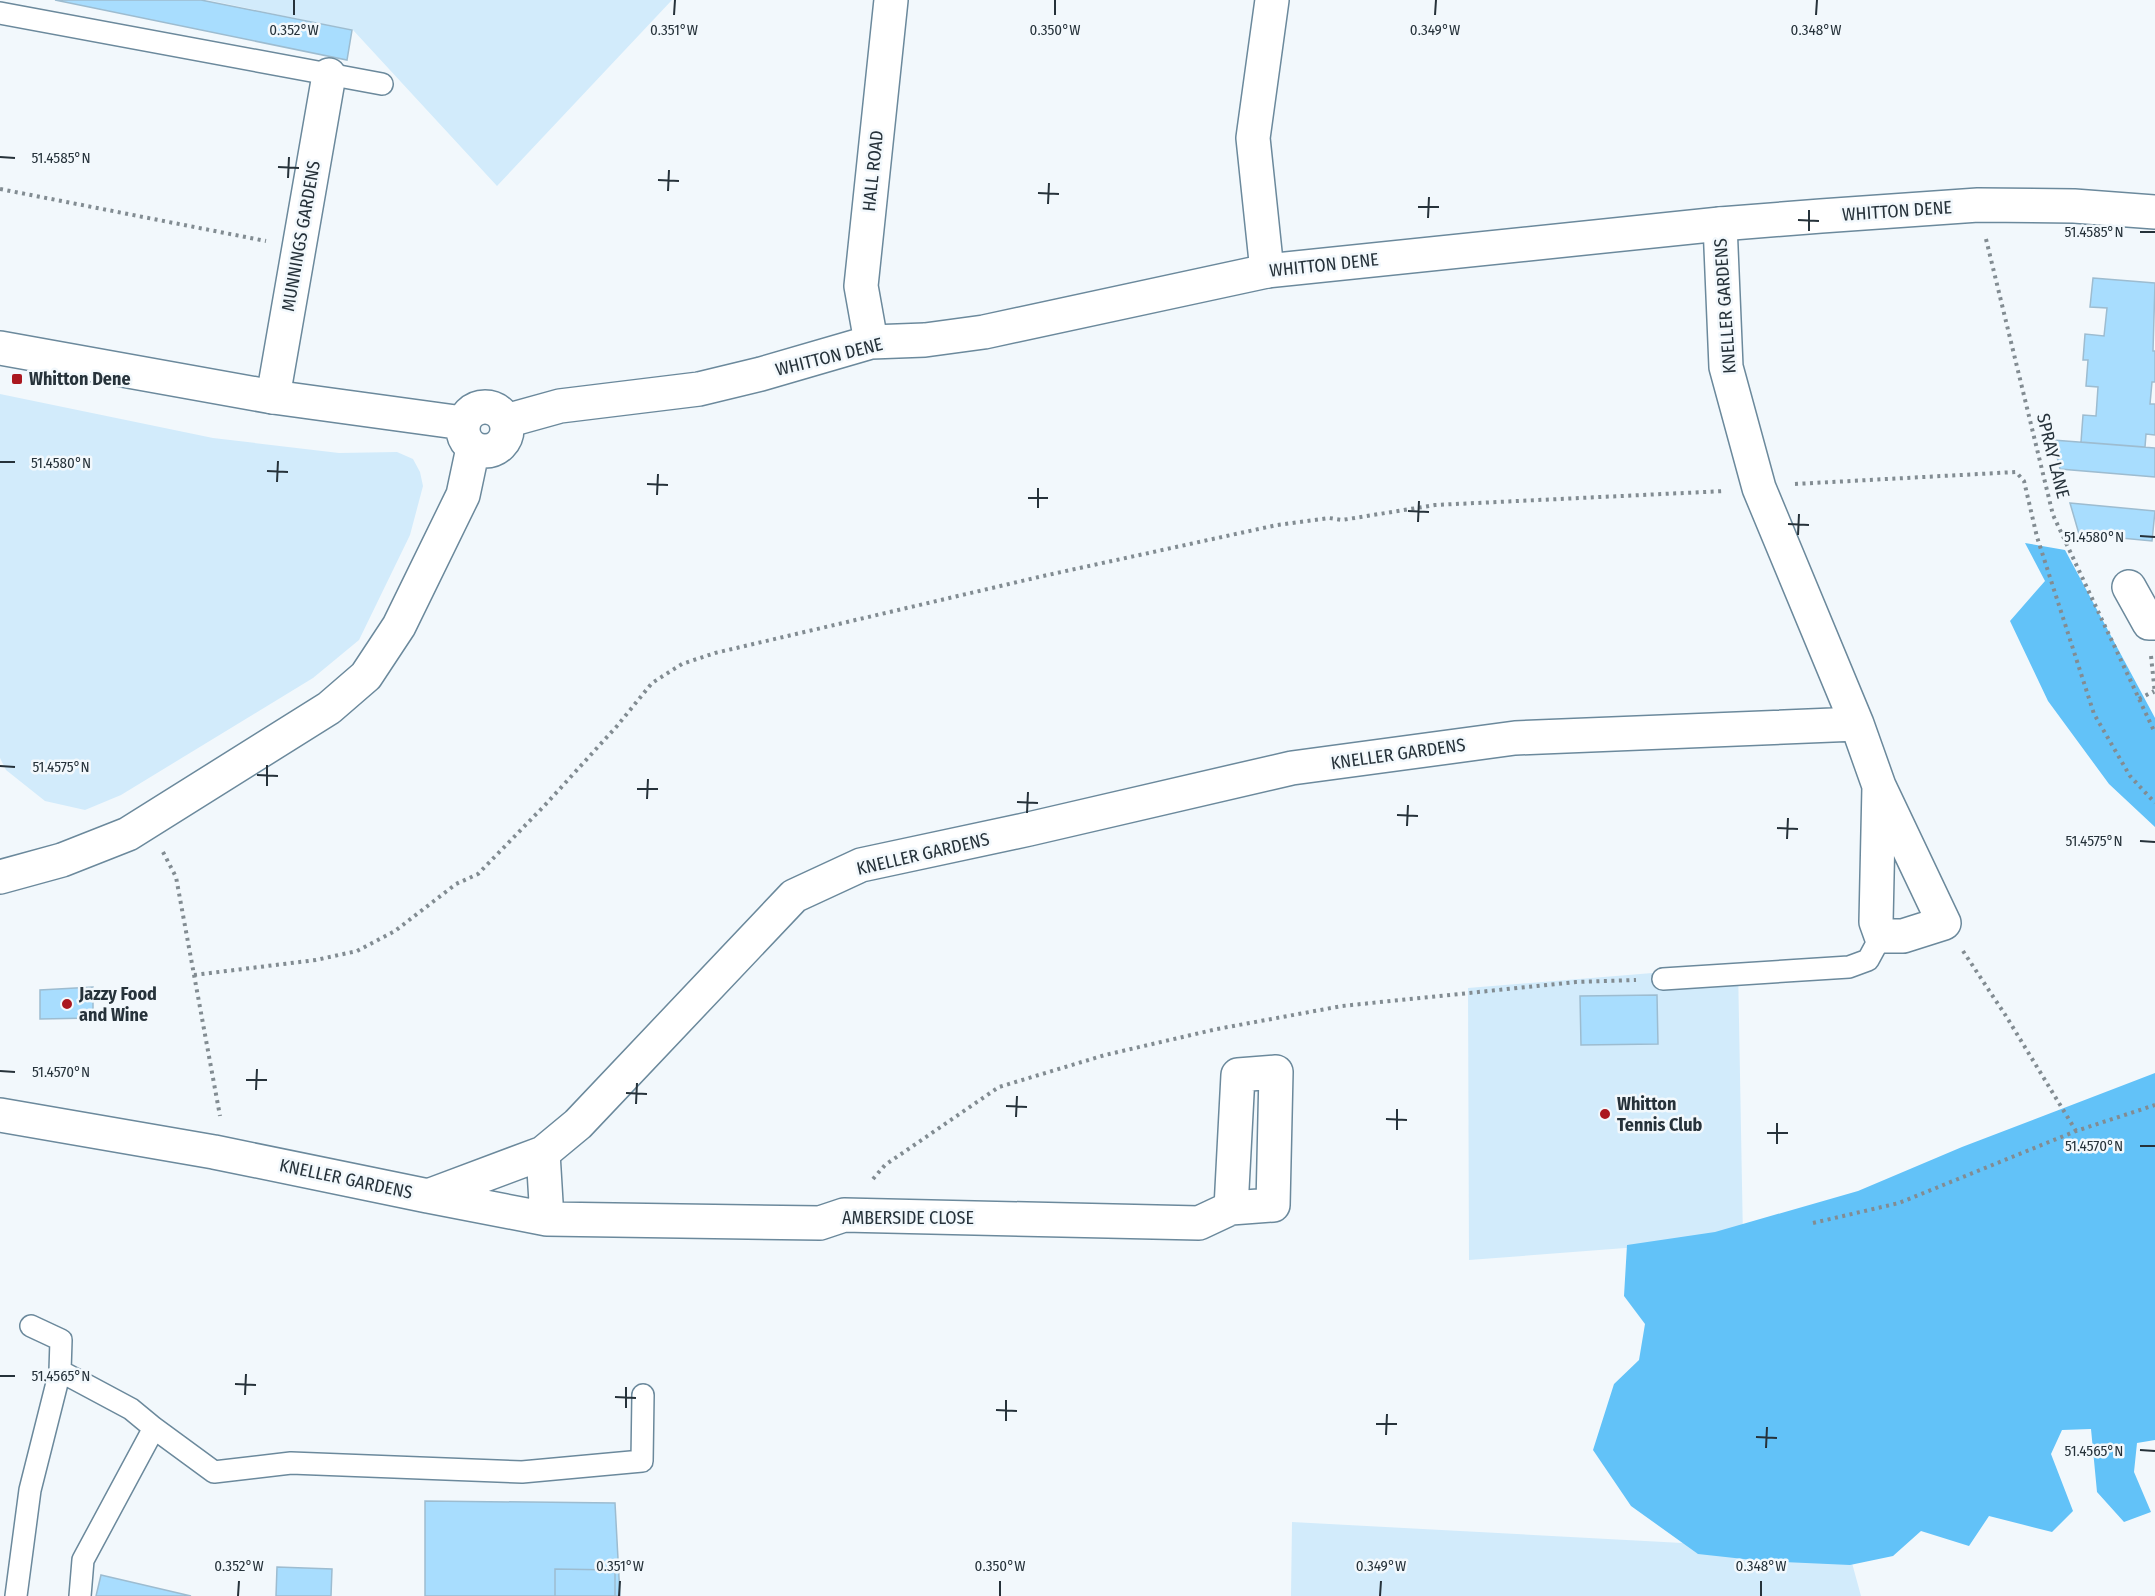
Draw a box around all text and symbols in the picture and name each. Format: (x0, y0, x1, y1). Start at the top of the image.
text: 0.352°W (269, 21, 319, 39)
text: 0.351°W (650, 21, 698, 39)
text: 0.350°W (1030, 21, 1080, 39)
text: 0.349°W (1410, 21, 1460, 39)
text: 0.348°W (1791, 21, 1841, 39)
street label: HALL ROAD (858, 129, 888, 213)
text: 51.4585°N (31, 149, 91, 167)
street label: MUNNINGS GARDENS (277, 159, 325, 313)
street label: WHITTON DENE (1841, 196, 1953, 226)
text: 51.4585°N (2064, 223, 2124, 241)
street label: KNELLER GARDENS (1709, 237, 1741, 374)
street label: WHITTON DENE (1268, 248, 1380, 282)
street label: WHITTON DENE (773, 333, 885, 381)
place label: Whitton Dene (29, 368, 131, 390)
marker: Whitton Dene (10, 372, 24, 386)
street label: SPRAY LANE (2032, 411, 2074, 501)
text: 51.4580°N (31, 454, 91, 472)
text: 51.4580°N (2064, 528, 2124, 546)
street label: KNELLER GARDENS (1329, 734, 1467, 774)
text: 51.4575°N (32, 758, 90, 776)
street label: KNELLER GARDENS (854, 828, 992, 880)
text: 51.4575°N (2065, 832, 2123, 850)
place label: Jazzy Food and Wine (78, 983, 157, 1026)
marker: Jazzy Food and Wine (60, 997, 74, 1011)
text: 51.4570°N (32, 1063, 90, 1081)
place label: Whitton Tennis Club (1617, 1093, 1703, 1136)
marker: Whitton Tennis Club (1598, 1107, 1612, 1121)
text: 51.4570°N (2065, 1137, 2123, 1155)
street label: KNELLER GARDENS (277, 1154, 415, 1204)
street label: AMBERSIDE CLOSE (842, 1207, 974, 1229)
text: 51.4565°N (32, 1367, 90, 1385)
text: 51.4565°N (2065, 1442, 2123, 1460)
text: 0.352°W (214, 1557, 264, 1575)
text: 0.351°W (596, 1557, 644, 1575)
text: 0.350°W (975, 1557, 1025, 1575)
text: 0.349°W (1356, 1557, 1406, 1575)
text: 0.348°W (1736, 1557, 1786, 1575)

